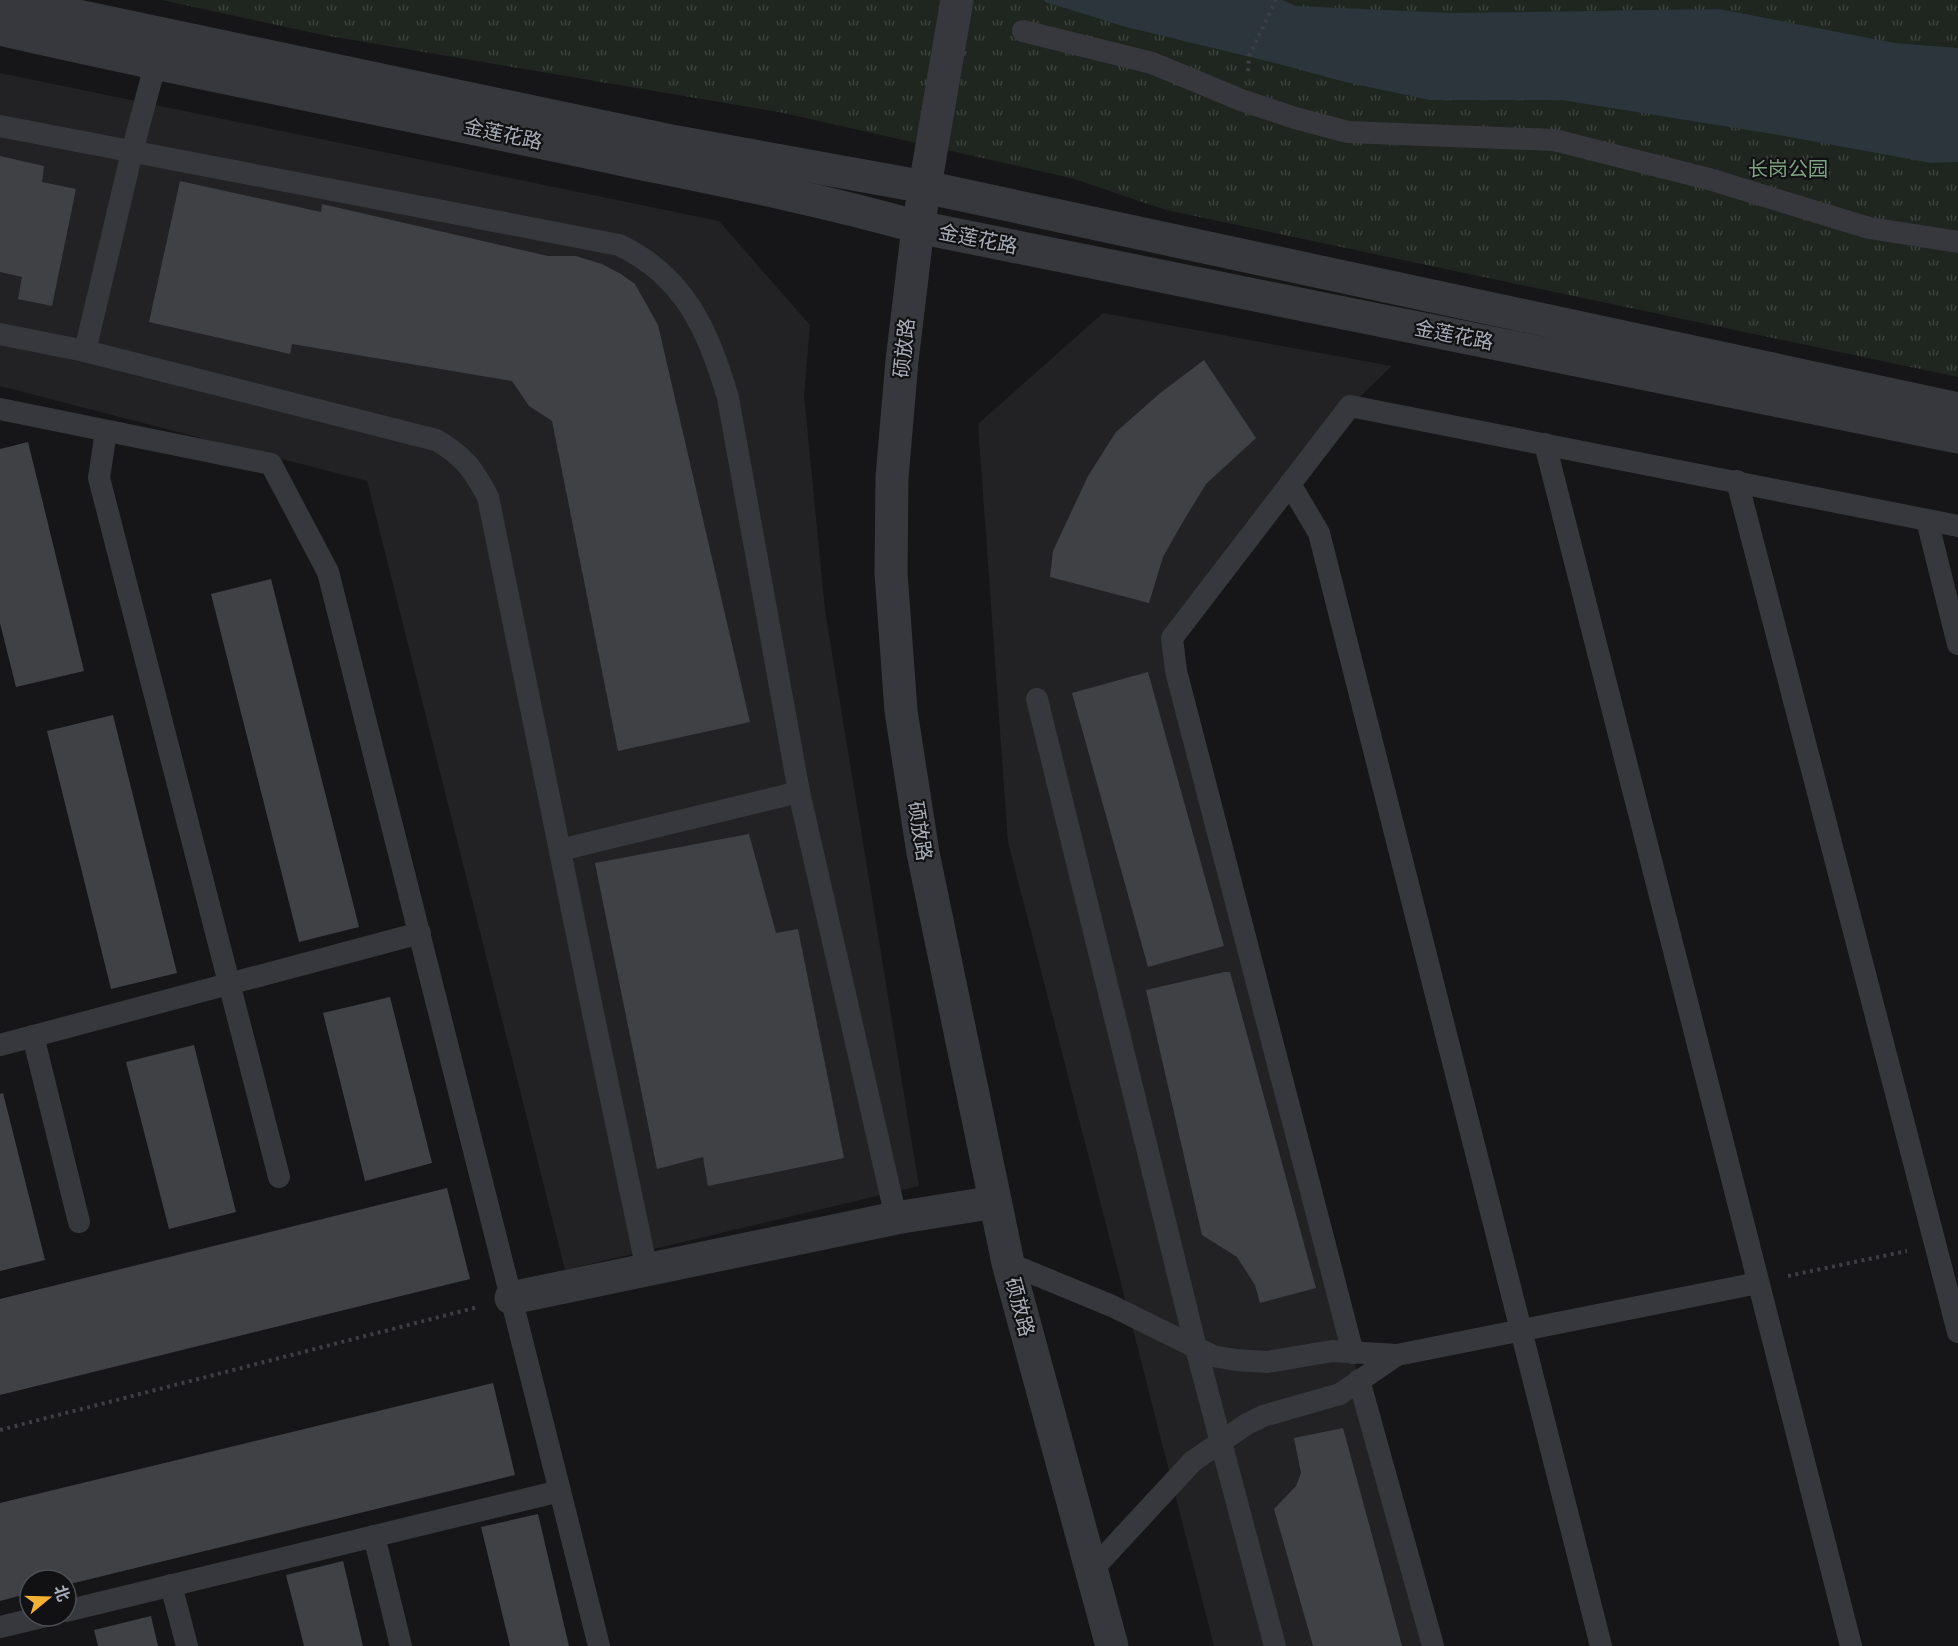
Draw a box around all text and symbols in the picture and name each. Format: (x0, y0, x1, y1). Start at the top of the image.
street label: 金莲花路 (461, 114, 545, 154)
park label: 长岗公园 (1748, 157, 1828, 181)
street label: 金莲花路 (936, 220, 1020, 258)
street label: 金莲花路 (1412, 316, 1496, 354)
street label: 硕放路 (889, 317, 919, 379)
street label: 硕放路 (903, 799, 937, 863)
street label: 硕放路 (1001, 1275, 1039, 1339)
north arrow (18, 1568, 78, 1628)
text: 北 (50, 1583, 73, 1604)

